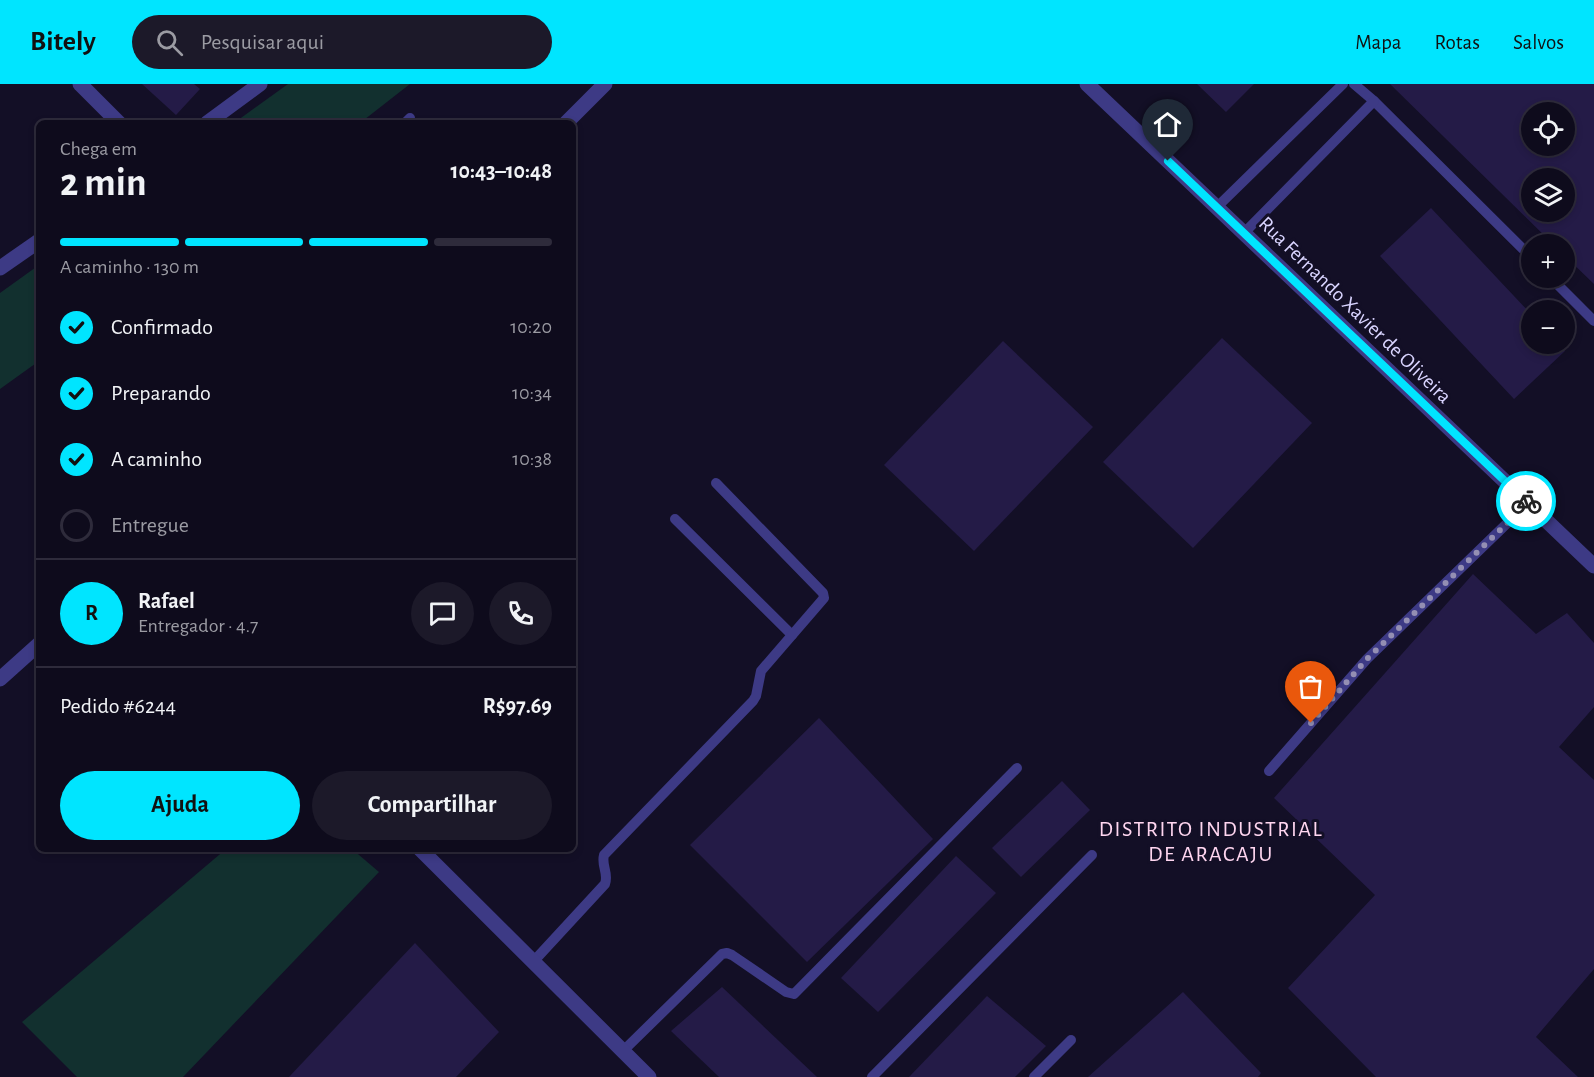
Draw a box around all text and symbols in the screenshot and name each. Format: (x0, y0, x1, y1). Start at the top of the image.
search box (132, 15, 552, 69)
icon: search (153, 26, 186, 59)
text: Bitely (30, 28, 96, 56)
text: Pesquisar aqui (201, 31, 324, 53)
text: Mapa (1355, 32, 1402, 53)
text: Rotas (1435, 32, 1480, 53)
text: Salvos (1513, 32, 1564, 53)
pin (1142, 99, 1193, 161)
map controls (1521, 102, 1575, 354)
button: locate (1521, 102, 1575, 156)
icon: home (1151, 108, 1184, 141)
text: Chega em (60, 139, 137, 159)
text: 10:43–10:48 (451, 160, 552, 182)
text: 2 min (60, 164, 147, 203)
button: layers (1521, 168, 1575, 222)
street label: Rua Fernando Xavier de Oliveira (1255, 213, 1456, 408)
button: + (1521, 234, 1575, 288)
text: A caminho · 130 m (60, 257, 199, 277)
button: − (1521, 300, 1575, 354)
icon: check (60, 311, 93, 344)
text: Confirmado (111, 316, 213, 338)
text: 10:20 (510, 317, 552, 337)
icon: check (60, 377, 93, 410)
text: Preparando (111, 382, 211, 404)
text: 10:34 (512, 383, 552, 403)
icon: check (60, 443, 93, 476)
text: A caminho (111, 448, 202, 470)
text: 10:38 (512, 449, 552, 469)
courier (1496, 471, 1556, 531)
icon: bike (1510, 485, 1543, 518)
text: Entregue (111, 514, 189, 536)
button: chat (411, 582, 474, 645)
button: phone (489, 582, 552, 645)
text: Rafael (138, 590, 195, 612)
text: R (85, 602, 98, 624)
text: Entregador · 4.7 (138, 616, 258, 636)
pin (1285, 661, 1336, 723)
icon: bag (1294, 670, 1327, 703)
text: Pedido #6244 (60, 695, 176, 717)
text: R$97.69 (483, 695, 552, 717)
button: Ajuda (60, 771, 300, 840)
button: Compartilhar (312, 771, 552, 840)
district label: DISTRITO INDUSTRIAL DE ARACAJU (1099, 818, 1323, 865)

